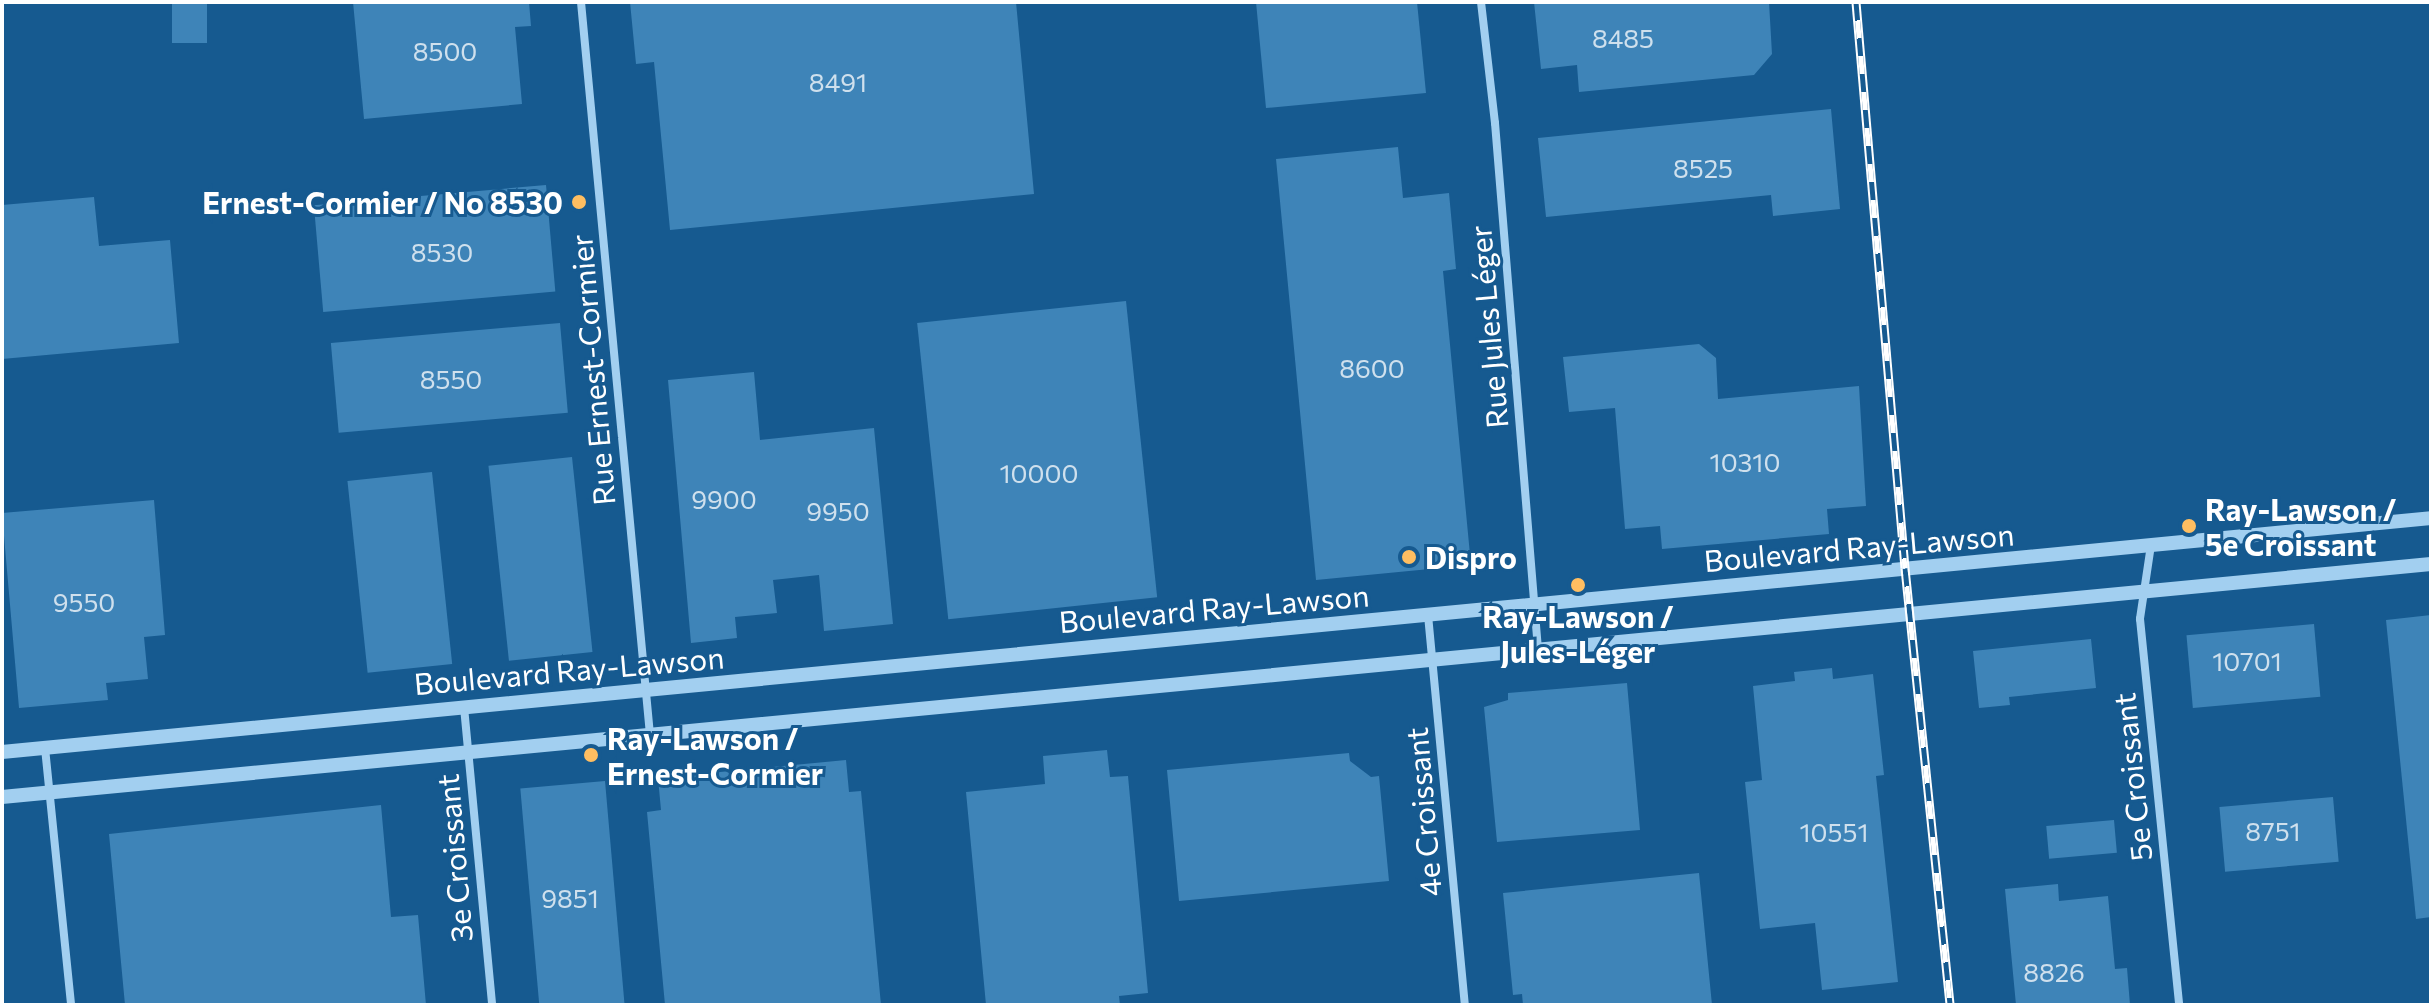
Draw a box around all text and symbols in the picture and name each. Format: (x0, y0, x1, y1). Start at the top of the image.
house number: 8485 (1592, 22, 1654, 54)
house number: 8500 (413, 35, 477, 67)
house number: 8491 (809, 66, 867, 98)
house number: 8525 (1673, 152, 1733, 184)
place label: Ernest-Cormier / No 8530 (202, 184, 563, 220)
marker: Ernest-Cormier / No 8530 (570, 193, 588, 211)
street label: Rue Jules Léger (1461, 224, 1515, 430)
street label: Rue Ernest-Cormier (562, 233, 622, 507)
house number: 8530 (411, 236, 473, 268)
house number: 8600 (1339, 352, 1405, 384)
house number: 8550 (420, 363, 482, 395)
house number: 10310 (1710, 446, 1780, 478)
house number: 10000 (1000, 457, 1078, 489)
house number: 9900 (691, 483, 757, 515)
place label: Ray-Lawson / 5e Croissant (2205, 491, 2396, 562)
house number: 9950 (806, 495, 870, 527)
street label: Boulevard Ray-Lawson (1702, 516, 2016, 578)
marker: Ray-Lawson / 5e Croissant (2180, 517, 2198, 535)
place label: Dispro (1425, 539, 1517, 575)
marker: Dispro (1400, 548, 1418, 566)
marker: Ray-Lawson / Jules-Léger (1569, 576, 1587, 594)
street label: Boulevard Ray-Lawson (1057, 577, 1371, 639)
house number: 9550 (53, 586, 115, 618)
place label: Ray-Lawson / Jules-Léger (1482, 598, 1674, 668)
street label: Boulevard Ray-Lawson (412, 639, 726, 701)
house number: 10701 (2212, 645, 2282, 677)
street label: 5e Croissant (2105, 691, 2159, 863)
place label: Ray-Lawson / Ernest-Cormier (607, 720, 823, 790)
street label: 4e Croissant (1398, 726, 1448, 898)
marker: Ray-Lawson / Ernest-Cormier (582, 746, 600, 764)
street label: 3e Croissant (429, 772, 479, 944)
house number: 8751 (2245, 815, 2301, 847)
house number: 10551 (1799, 816, 1869, 848)
house number: 9851 (541, 882, 599, 914)
house number: 8826 (2023, 956, 2085, 988)

